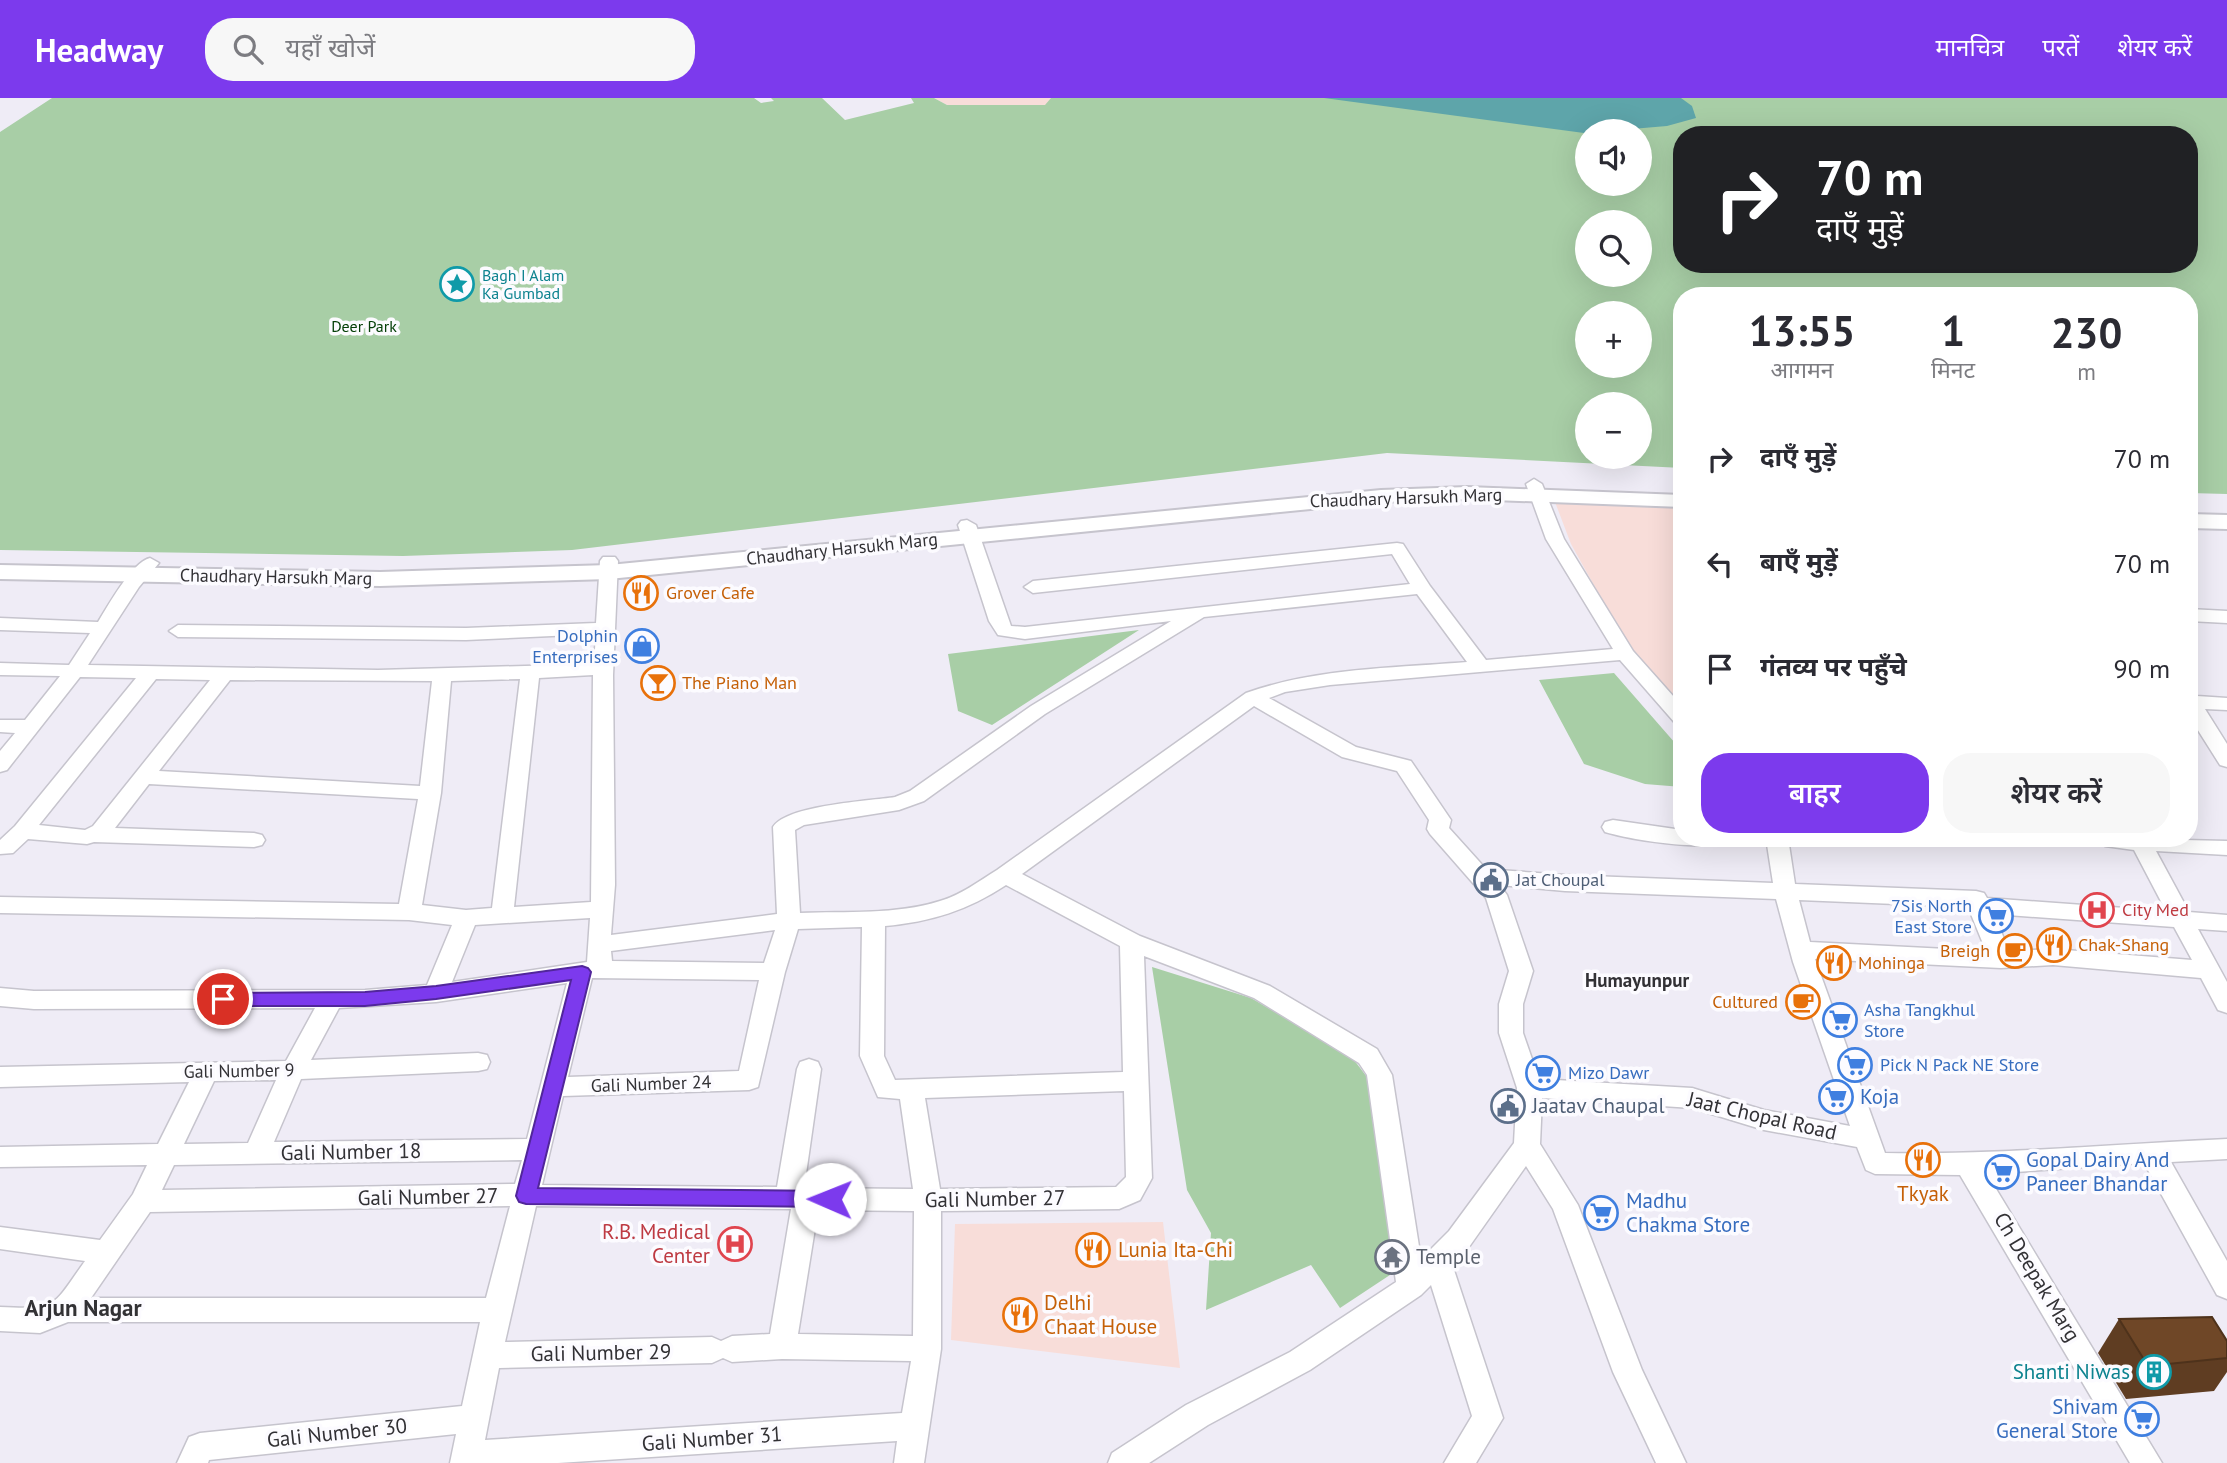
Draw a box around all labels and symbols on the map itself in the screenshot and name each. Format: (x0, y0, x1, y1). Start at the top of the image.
place icon: Bagh I Alam Ka Gumbad (438, 265, 476, 303)
place label: Bagh I Alam Ka Gumbad (482, 265, 564, 303)
park label: Deer Park (331, 316, 397, 336)
street label: Chaudhary Harsukh Marg (1309, 483, 1503, 512)
street label: Chaudhary Harsukh Marg (745, 527, 939, 570)
street label: Chaudhary Harsukh Marg (180, 563, 372, 590)
restaurant icon: Grover Cafe (622, 574, 660, 612)
place label: Grover Cafe (666, 581, 755, 604)
place label: Dolphin Enterprises (532, 624, 618, 668)
shop icon: Dolphin Enterprises (623, 627, 661, 665)
bar icon: The Piano Man (639, 664, 677, 702)
place label: The Piano Man (682, 671, 797, 694)
public building icon: Jat Choupal (1472, 861, 1510, 899)
place label: Jat Choupal (1515, 868, 1605, 891)
hospital icon: City Med (2078, 891, 2116, 929)
place label: 7Sis North East Store (1891, 894, 1972, 938)
supermarket icon: 7Sis North East Store (1977, 897, 2015, 935)
place label: City Med (2122, 898, 2189, 921)
restaurant icon: Chak-Shang (2035, 926, 2073, 964)
cafe icon: Breigh (1996, 932, 2034, 970)
place label: Chak-Shang (2078, 933, 2169, 956)
place label: Breigh (1940, 939, 1990, 962)
restaurant icon: Mohinga (1815, 944, 1853, 982)
place label: Mohinga (1858, 951, 1925, 974)
district label: Humayunpur (1585, 968, 1689, 992)
pin (193, 969, 253, 1029)
cafe icon: Cultured (1784, 983, 1822, 1021)
place label: Cultured (1712, 990, 1778, 1013)
place label: Asha Tangkhul Store (1864, 998, 1976, 1042)
supermarket icon: Asha Tangkhul Store (1821, 1001, 1859, 1039)
supermarket icon: Pick N Pack NE Store (1836, 1046, 1874, 1084)
place label: Pick N Pack NE Store (1880, 1053, 2039, 1076)
supermarket icon: Mizo Dawr (1524, 1054, 1562, 1092)
street label: Gali Number 9 (183, 1058, 295, 1083)
place label: Mizo Dawr (1568, 1061, 1649, 1084)
street label: Gali Number 24 (590, 1070, 712, 1097)
supermarket icon: Koja (1817, 1078, 1855, 1116)
place label: Koja (1860, 1083, 1899, 1110)
street label: Jaat Chopal Road (1684, 1085, 1839, 1146)
public building icon: Jaatav Chaupal (1489, 1087, 1527, 1125)
place label: Jaatav Chaupal (1531, 1092, 1665, 1119)
street label: Gali Number 18 (280, 1137, 422, 1166)
restaurant icon: Tkyak (1904, 1141, 1942, 1179)
place label: Gopal Dairy And Paneer Bhandar (2026, 1146, 2170, 1197)
supermarket icon: Gopal Dairy And Paneer Bhandar (1983, 1153, 2021, 1191)
position arrow (793, 1162, 867, 1236)
place label: Tkyak (1897, 1180, 1949, 1207)
street label: Gali Number 27 (357, 1182, 499, 1211)
street label: Gali Number 27 (924, 1184, 1066, 1213)
place label: Madhu Chakma Store (1626, 1187, 1750, 1238)
supermarket icon: Madhu Chakma Store (1582, 1194, 1620, 1232)
street label: Ch Deepak Marg (1988, 1207, 2087, 1346)
place label: R.B. Medical Center (602, 1218, 710, 1269)
hospital icon: R.B. Medical Center (716, 1225, 754, 1263)
restaurant icon: Lunia Ita-Chi (1074, 1231, 1112, 1269)
place label: Lunia Ita-Chi (1118, 1236, 1233, 1263)
temple icon: Temple (1373, 1238, 1411, 1276)
place label: Temple (1416, 1243, 1481, 1270)
place label: Delhi Chaat House (1044, 1289, 1157, 1340)
district label: Arjun Nagar (24, 1293, 143, 1322)
restaurant icon: Delhi Chaat House (1001, 1296, 1039, 1334)
street label: Gali Number 29 (530, 1338, 672, 1367)
building icon: Shanti Niwas (2135, 1353, 2173, 1391)
place label: Shanti Niwas (2013, 1358, 2130, 1385)
place label: Shivam General Store (1996, 1393, 2118, 1444)
supermarket icon: Shivam General Store (2123, 1400, 2161, 1438)
street label: Gali Number 30 (266, 1412, 408, 1453)
street label: Gali Number 31 (641, 1420, 783, 1457)

